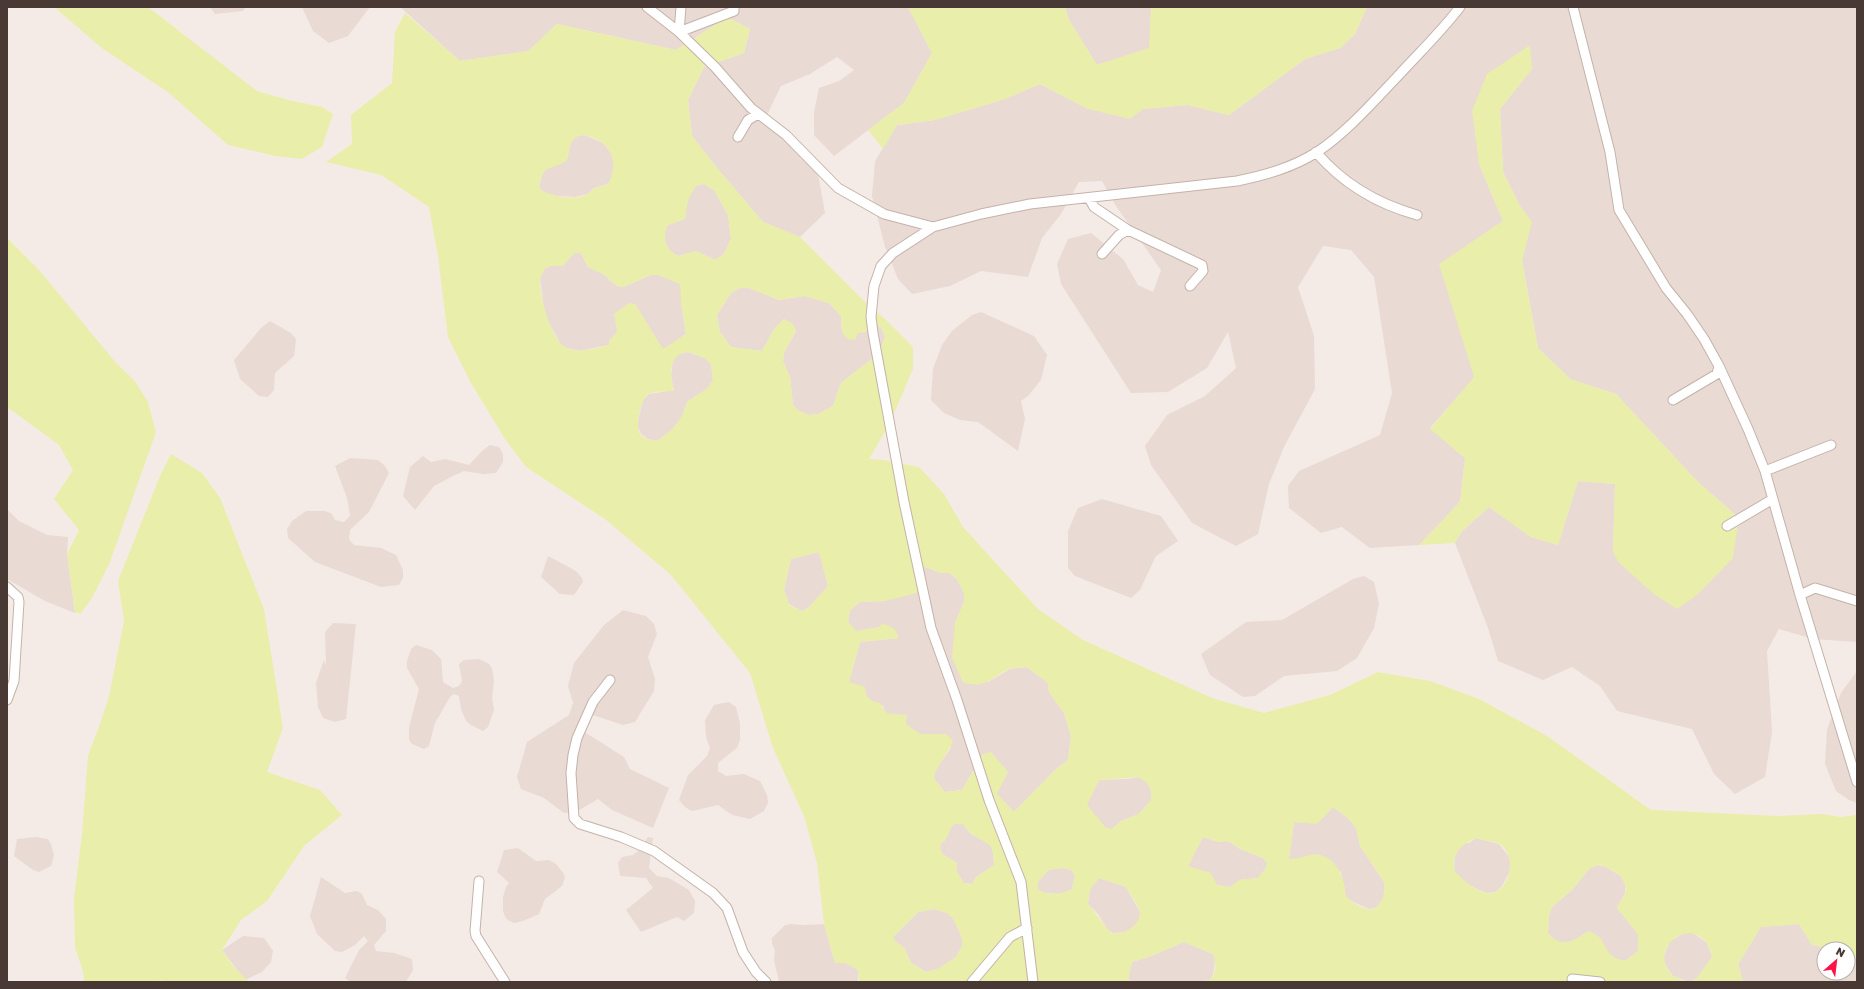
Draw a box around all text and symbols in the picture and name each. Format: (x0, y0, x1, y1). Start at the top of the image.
north arrow (1816, 941, 1856, 981)
text: N (1834, 944, 1848, 959)

